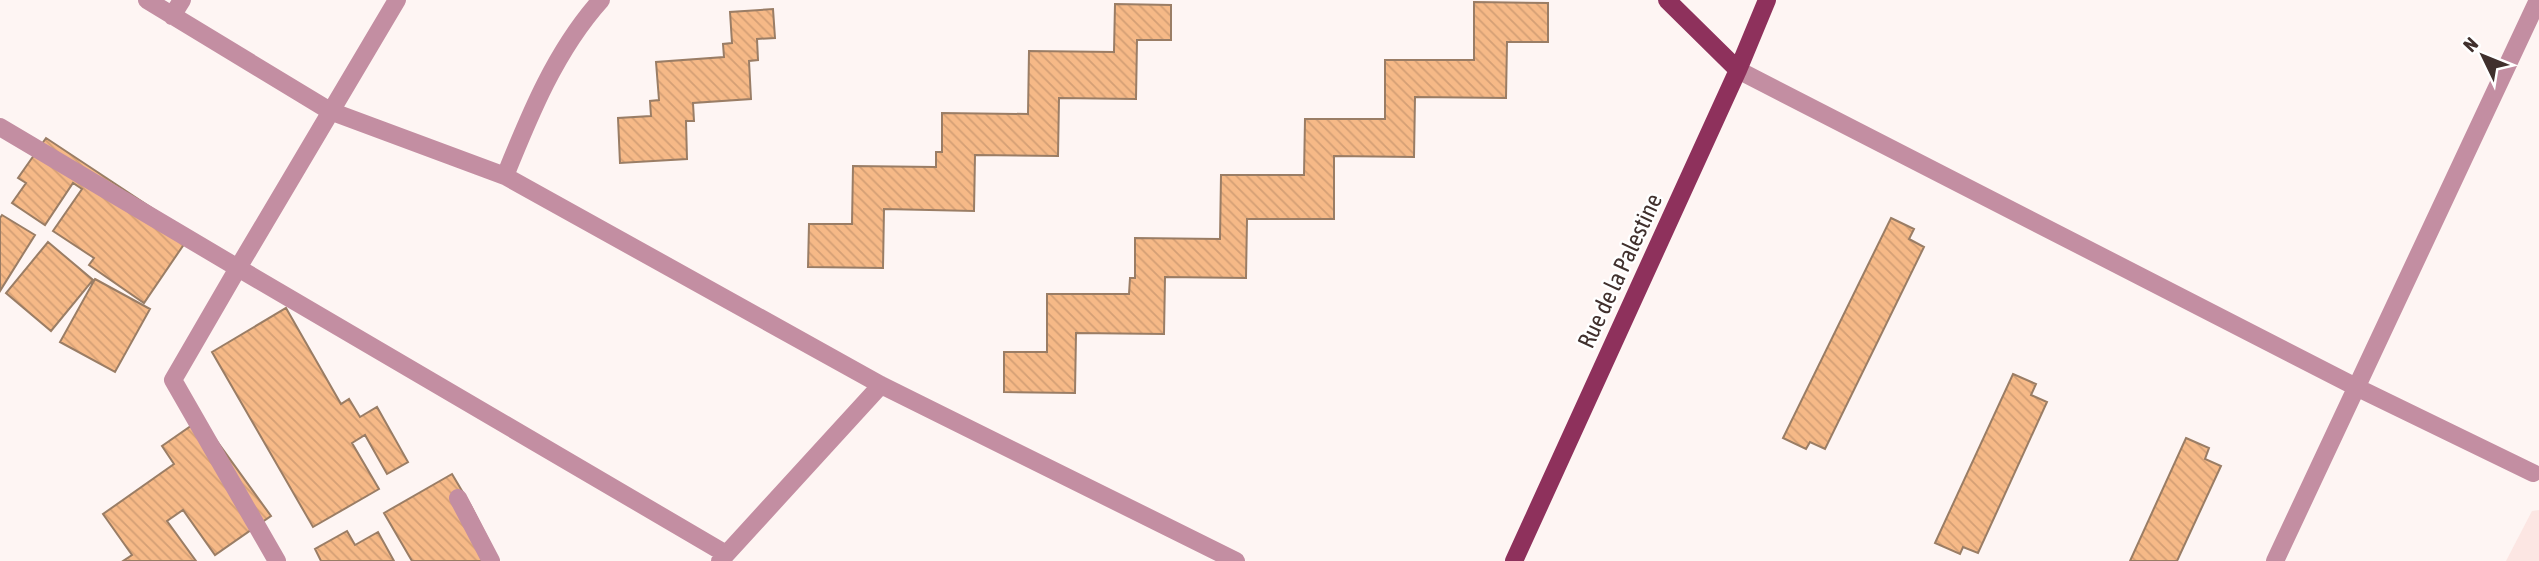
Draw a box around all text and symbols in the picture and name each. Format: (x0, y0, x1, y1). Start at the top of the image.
north arrow (2448, 21, 2518, 91)
text: N (2459, 33, 2482, 56)
street label: Rue de la Palestine (1572, 189, 1667, 352)

